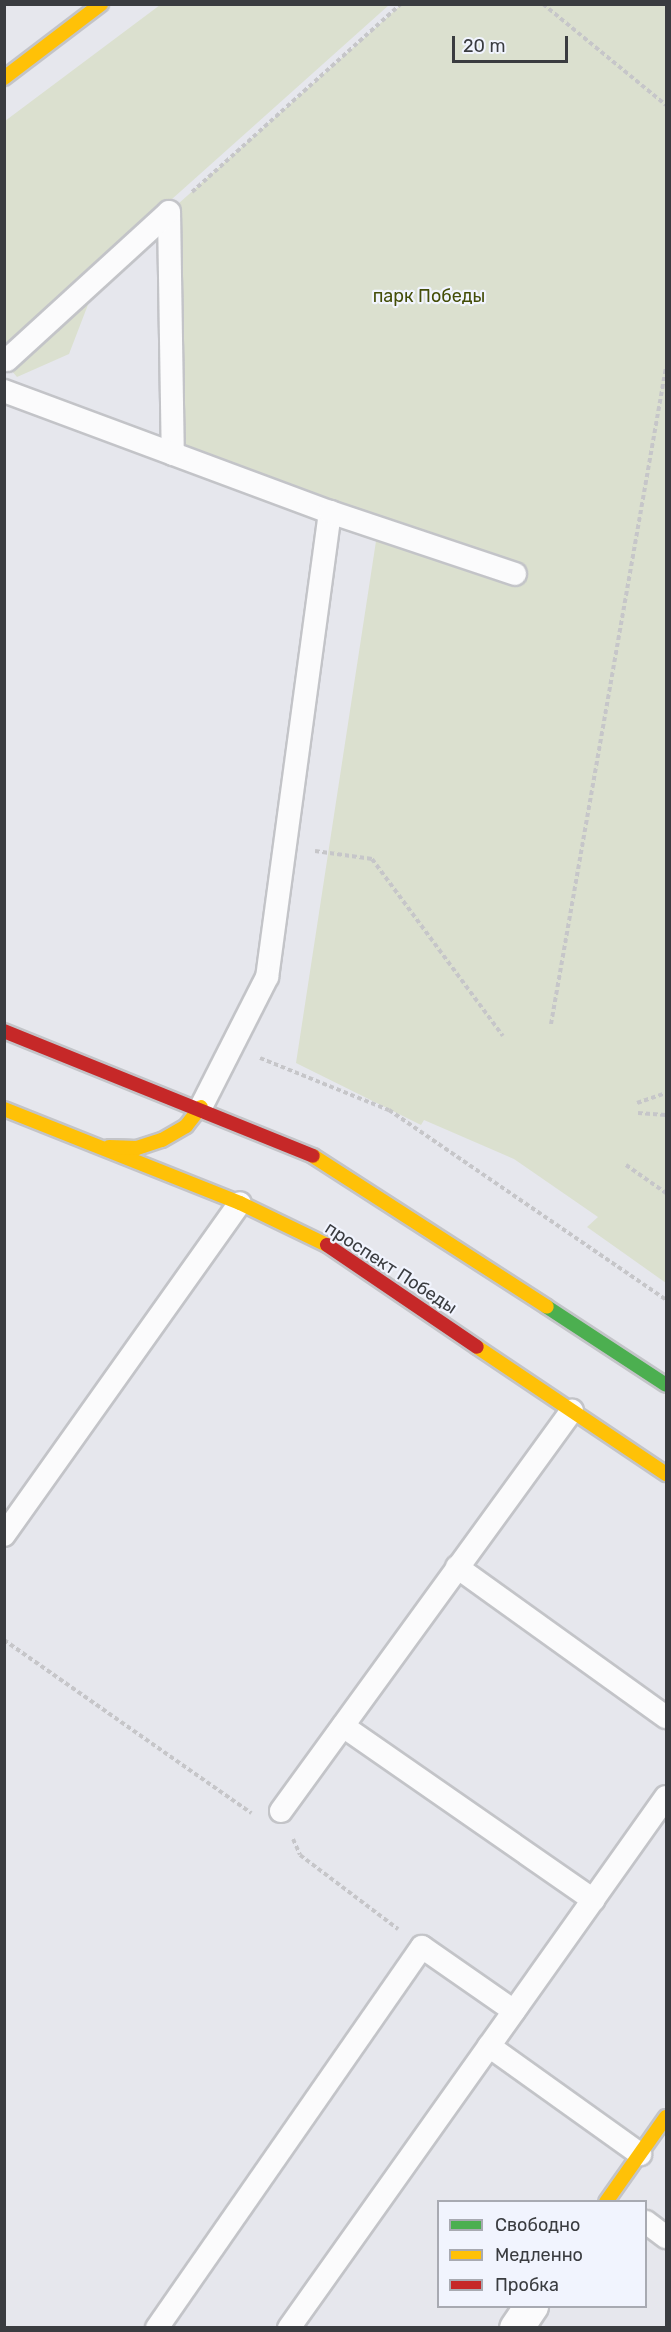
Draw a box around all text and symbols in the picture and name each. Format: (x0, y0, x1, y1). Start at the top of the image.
scale bar (455, 24, 570, 62)
text: 20 m (463, 35, 505, 57)
park label: парк Победы (373, 285, 485, 307)
street label: проспект Победы (321, 1217, 461, 1319)
legend (437, 2200, 647, 2308)
text: Свободно (495, 2214, 580, 2236)
text: Медленно (495, 2244, 583, 2266)
text: Пробка (495, 2274, 559, 2296)

